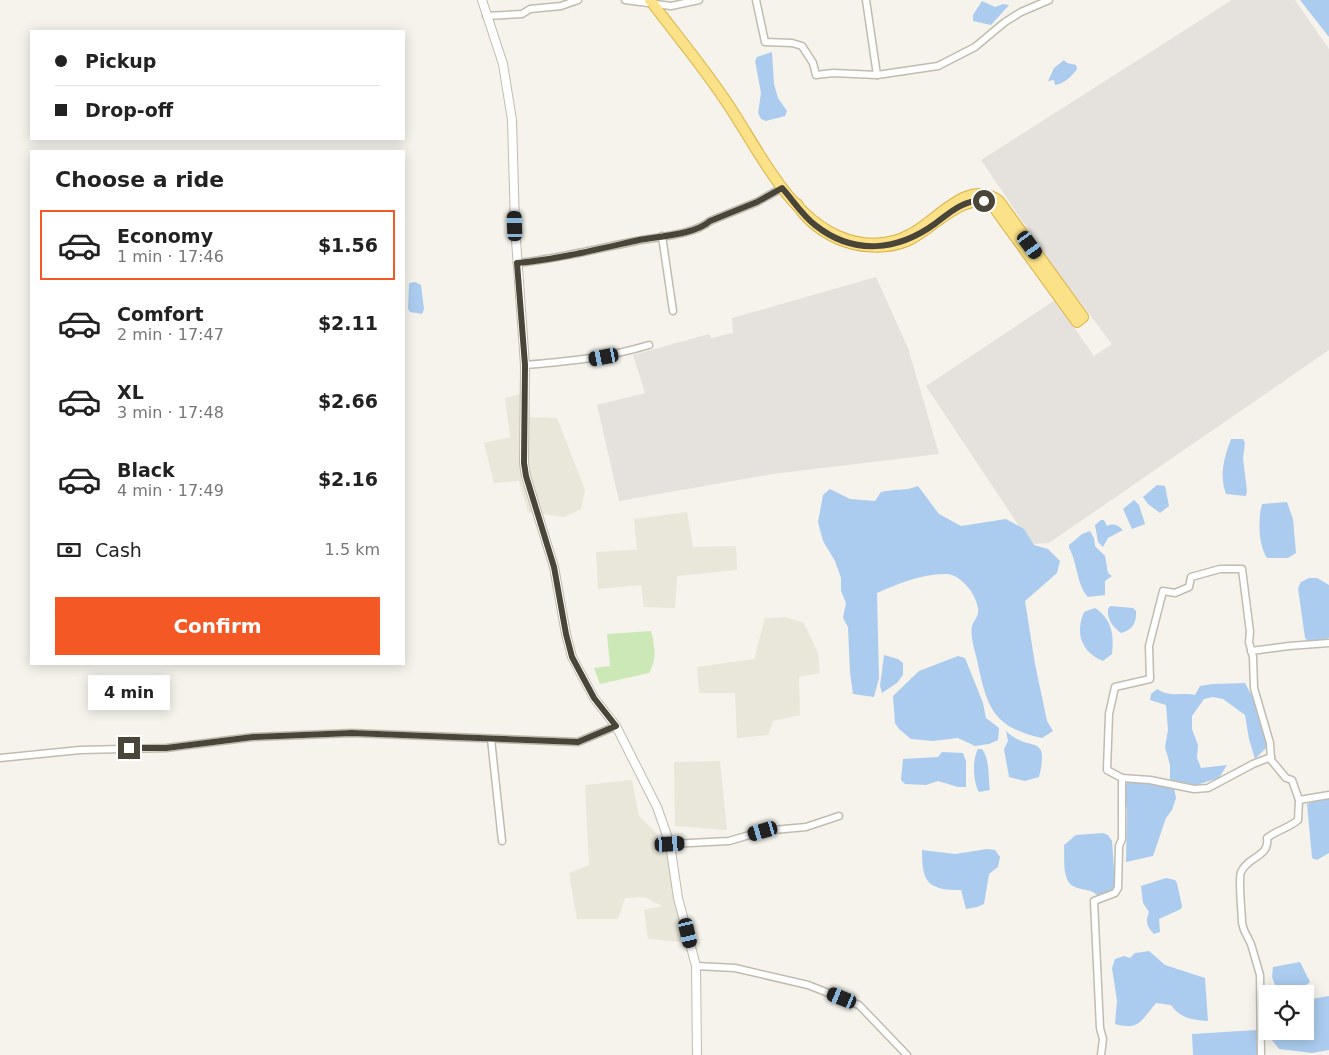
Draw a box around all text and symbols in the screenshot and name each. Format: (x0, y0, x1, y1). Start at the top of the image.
text: Pickup (85, 50, 156, 72)
text: Drop-off (85, 99, 173, 121)
text: Choose a ride (55, 167, 224, 192)
route start (973, 190, 995, 212)
car (506, 211, 523, 241)
icon: car (57, 223, 102, 268)
text: Economy (117, 225, 213, 247)
car (1015, 228, 1044, 262)
text: $1.56 (318, 234, 378, 256)
text: 1 min · 17:46 (117, 247, 224, 266)
icon: car (57, 301, 102, 346)
text: Comfort (117, 303, 204, 325)
text: $2.11 (318, 312, 378, 334)
text: 2 min · 17:47 (117, 325, 224, 344)
car (587, 347, 620, 367)
icon: car (57, 379, 102, 424)
text: XL (117, 381, 144, 403)
text: $2.66 (318, 390, 378, 412)
text: 3 min · 17:48 (117, 403, 224, 422)
icon: car (57, 457, 102, 502)
text: Black (117, 459, 175, 481)
text: $2.16 (318, 468, 378, 490)
text: 4 min · 17:49 (117, 481, 224, 500)
icon: cash (55, 536, 83, 564)
text: Cash (95, 539, 142, 561)
text: 1.5 km (325, 540, 380, 559)
button: Confirm (55, 597, 380, 655)
callout: 4 min (88, 676, 170, 710)
text: 4 min (104, 683, 154, 702)
route end (118, 737, 140, 759)
car (746, 820, 779, 842)
car (654, 836, 685, 852)
car (677, 917, 698, 949)
car (825, 985, 858, 1011)
map controls (1259, 985, 1314, 1040)
button: locate (1259, 985, 1314, 1040)

